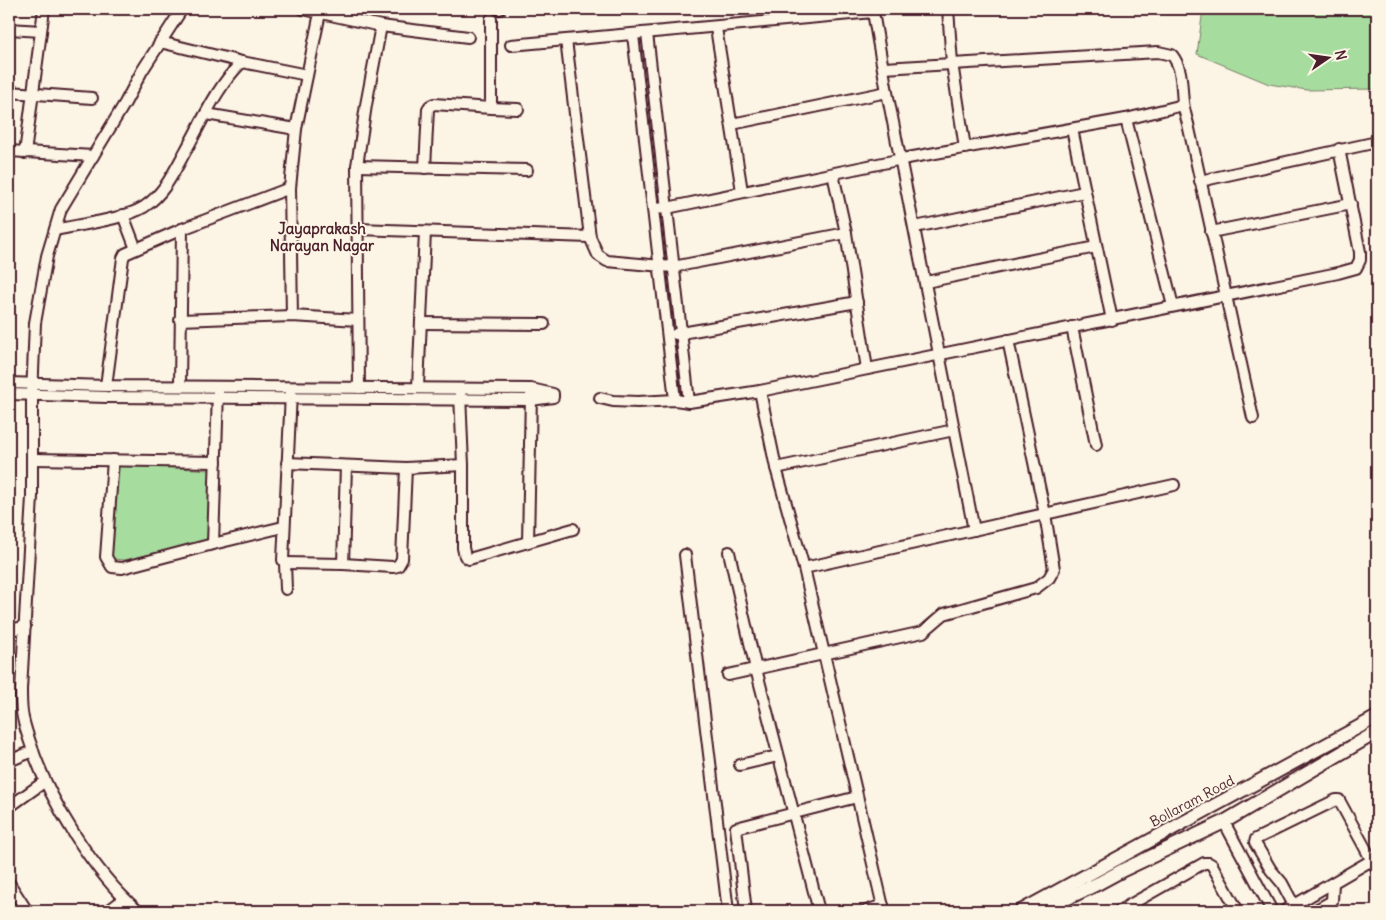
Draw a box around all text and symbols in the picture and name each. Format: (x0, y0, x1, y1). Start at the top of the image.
north arrow (1304, 32, 1354, 82)
text: N (1331, 48, 1351, 62)
district label: Jayaprakash Narayan Nagar (270, 219, 375, 256)
street label: Bollaram Road (1147, 771, 1237, 831)

